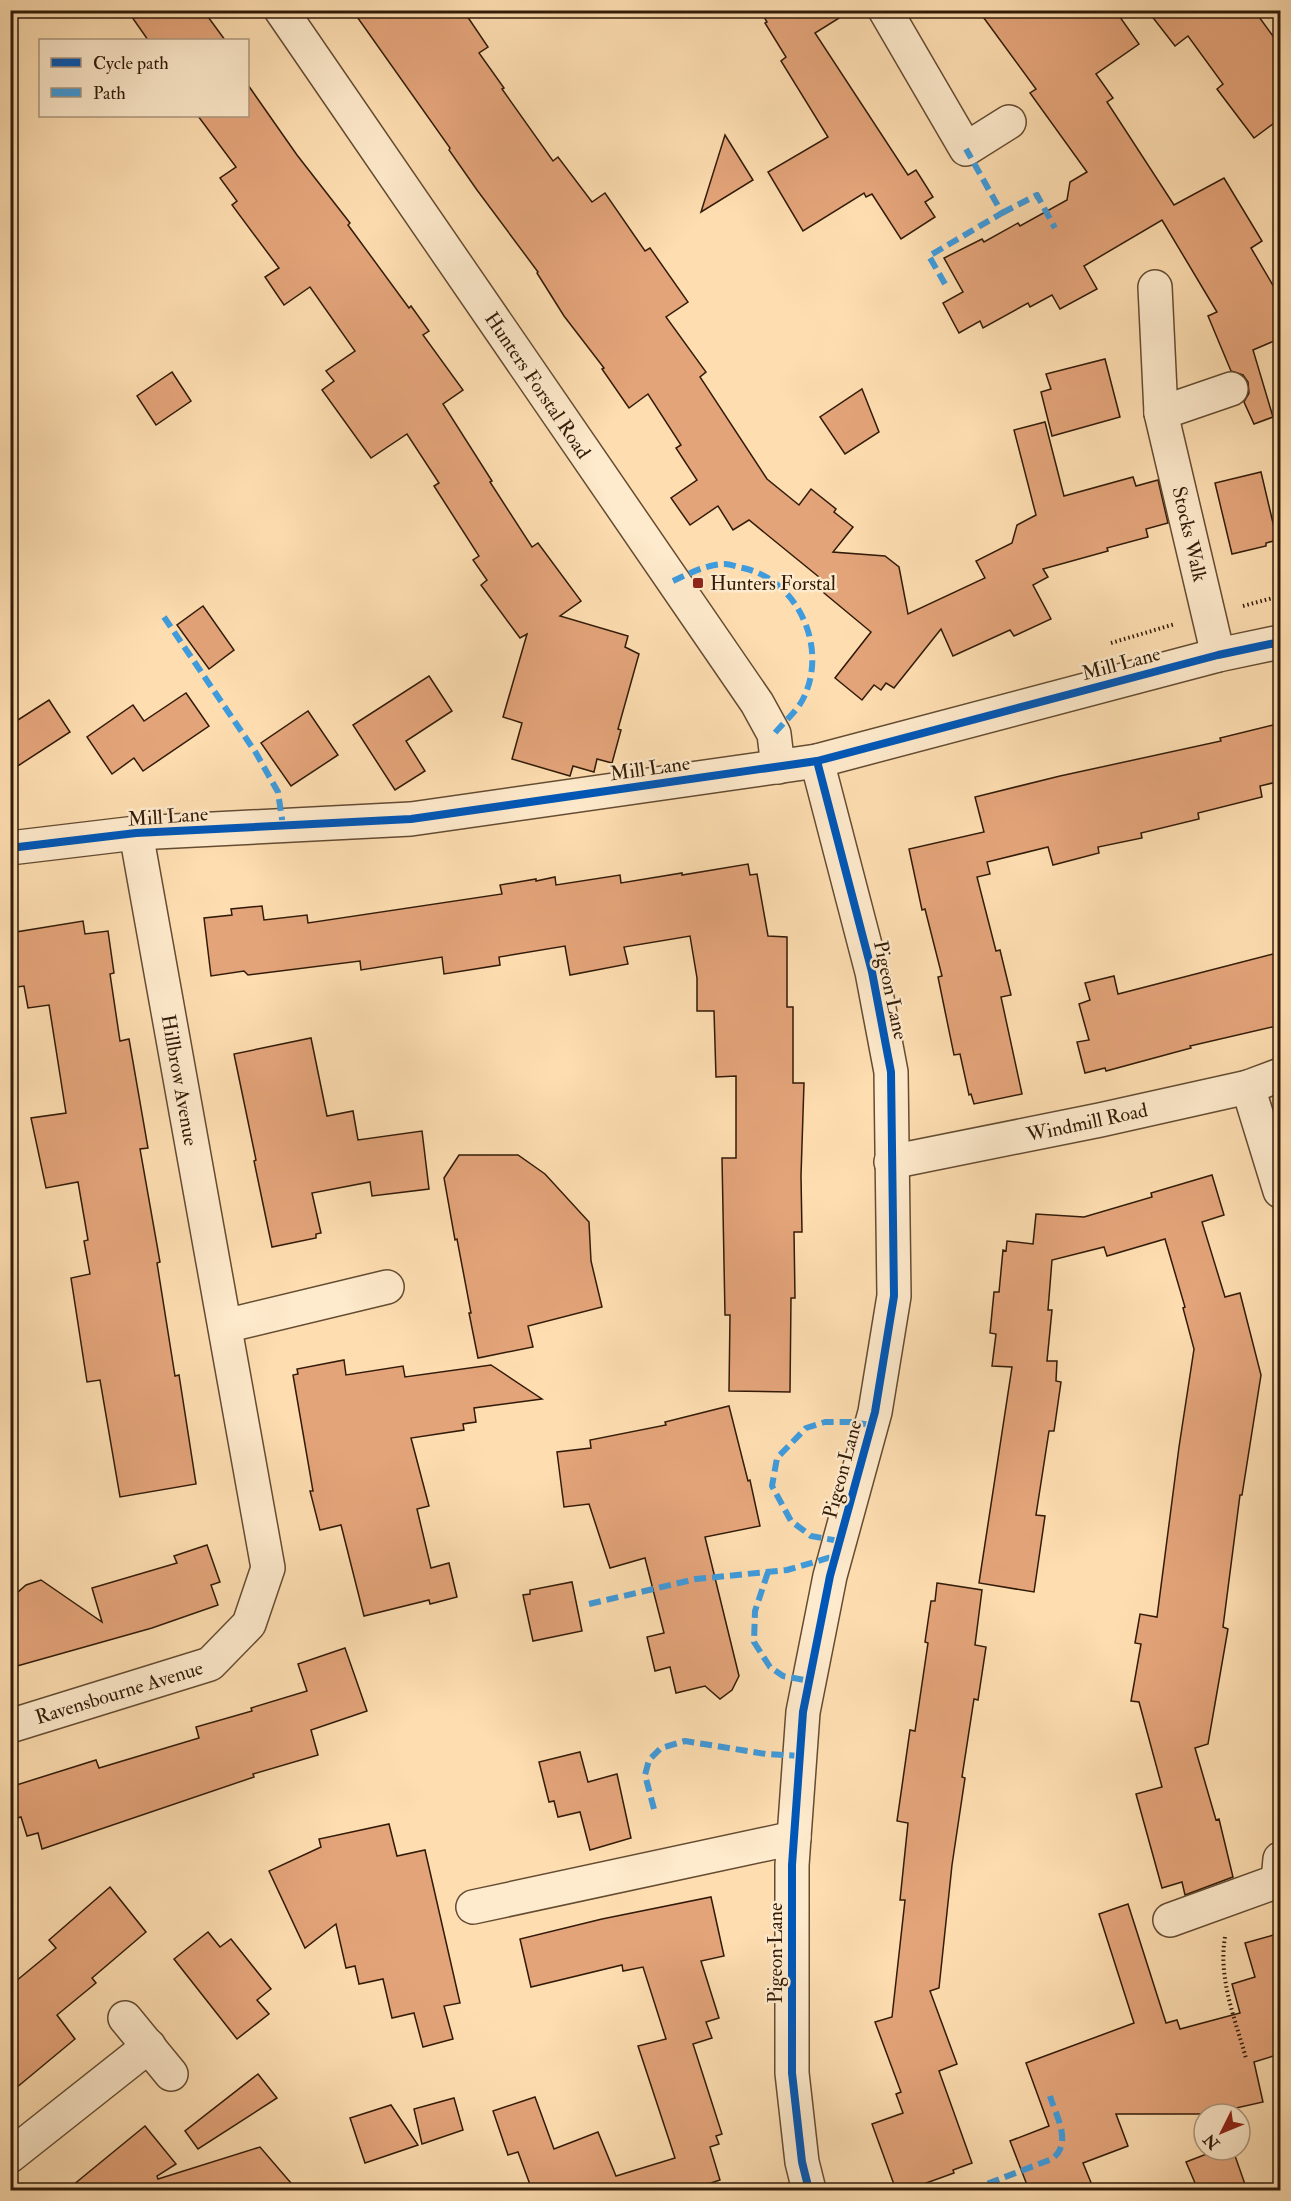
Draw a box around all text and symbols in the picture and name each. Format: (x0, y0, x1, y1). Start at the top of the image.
legend (39, 39, 249, 117)
text: Cycle path (93, 52, 169, 75)
text: Path (93, 82, 126, 105)
street label: Hunters Forstal Road (479, 307, 596, 464)
street label: Stocks Walk (1166, 484, 1213, 585)
place label: Hunters Forstal (710, 571, 836, 596)
marker: Hunters Forstal (691, 576, 705, 590)
street label: Mill Lane (1079, 641, 1163, 686)
street label: Mill Lane (608, 751, 692, 786)
street label: Mill Lane (127, 801, 209, 832)
street label: Pigeon Lane (868, 938, 913, 1042)
street label: Hillbrow Avenue (156, 1012, 203, 1148)
street label: Windmill Road (1023, 1097, 1150, 1148)
street label: Pigeon Lane (817, 1417, 868, 1521)
street label: Ravensbourne Avenue (32, 1655, 206, 1730)
street label: Pigeon Lane (763, 1903, 788, 2003)
north arrow (1192, 2102, 1252, 2162)
text: N (1199, 2129, 1225, 2154)

